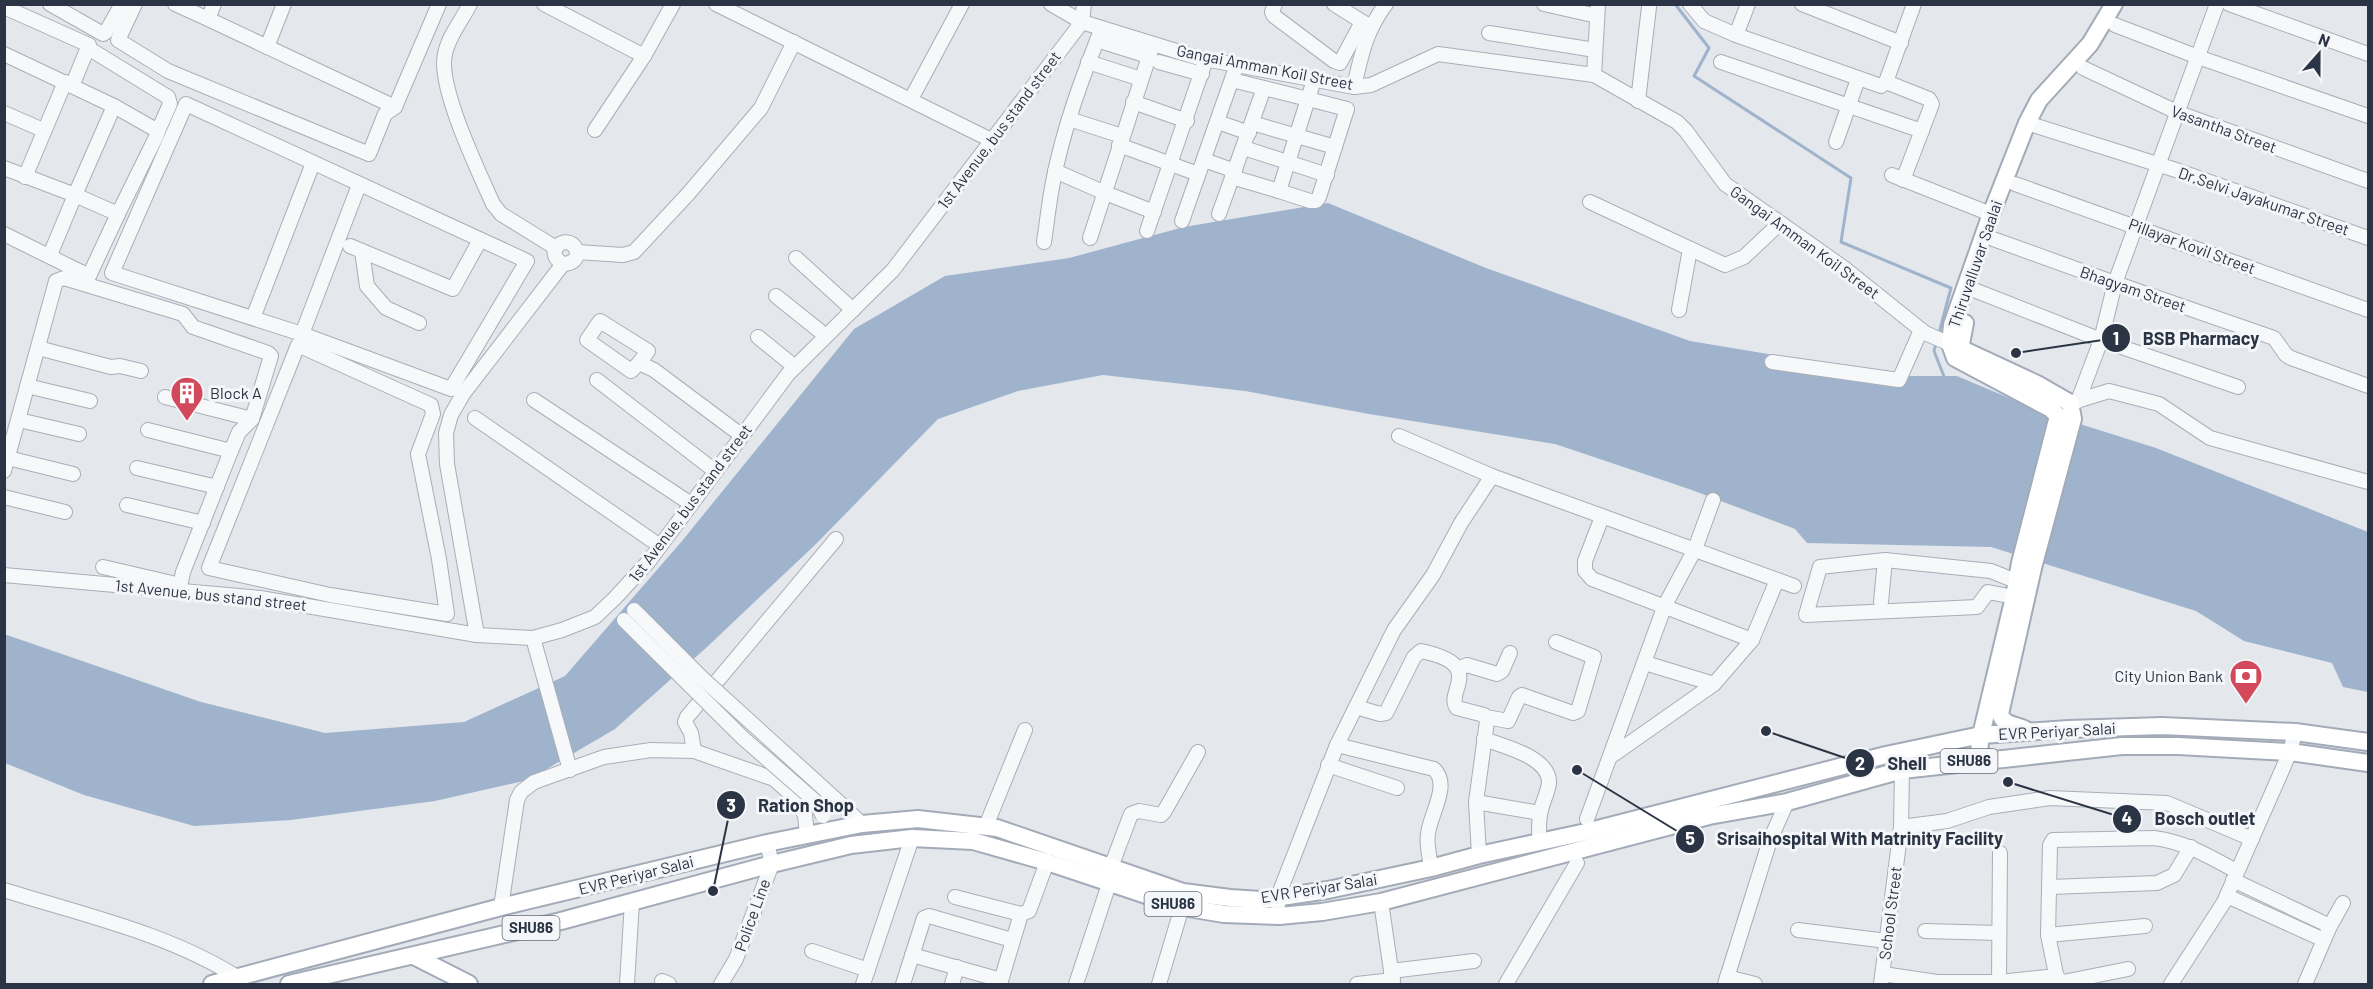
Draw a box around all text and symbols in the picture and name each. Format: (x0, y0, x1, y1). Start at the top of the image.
north arrow (2289, 24, 2349, 84)
text: N (2316, 29, 2333, 50)
street label: Gangai Amman Koil Street (1175, 40, 1355, 93)
street label: 1st Avenue, bus stand street (933, 47, 1064, 212)
street label: Vasantha Street (2169, 101, 2279, 156)
street label: Dr.Selvi Jayakumar Street (2176, 162, 2352, 239)
street label: Gangai Amman Koil Street (1727, 181, 1884, 302)
street label: Thiruvalluvar Saalai (1944, 197, 2005, 330)
street label: Pillayar Kovil Street (2126, 214, 2258, 277)
street label: Bhagyam Street (2078, 261, 2189, 316)
callout: BSB Pharmacy (2101, 320, 2272, 356)
text: 1 (2113, 327, 2119, 349)
text: BSB Pharmacy (2143, 327, 2259, 349)
building icon: Block A (169, 375, 205, 422)
place label: Block A (210, 383, 262, 402)
street label: 1st Avenue, bus stand street (624, 420, 755, 585)
street label: 1st Avenue, bus stand street (114, 575, 308, 614)
bank icon: City Union Bank (2228, 658, 2264, 705)
place label: City Union Bank (2114, 666, 2223, 685)
street label: EVR Periyar Salai (1998, 718, 2116, 743)
callout: Shell (1845, 745, 1938, 781)
road number: SHU86 (1940, 749, 1998, 773)
text: 2 (1855, 752, 1865, 774)
text: Shell (1887, 752, 1927, 774)
callout: Ration Shop (716, 787, 866, 823)
text: 3 (726, 794, 736, 816)
text: Ration Shop (758, 794, 854, 816)
callout: Bosch outlet (2112, 801, 2267, 837)
text: 4 (2122, 807, 2133, 829)
text: Bosch outlet (2155, 807, 2256, 829)
callout: Srisaihospital With Matrinity Facility (1675, 821, 2015, 857)
text: 5 (1685, 827, 1695, 849)
text: Srisaihospital With Matrinity Facility (1717, 827, 2003, 849)
street label: EVR Periyar Salai (576, 851, 695, 898)
street label: School Street (1874, 865, 1905, 961)
street label: EVR Periyar Salai (1259, 869, 1379, 906)
street label: Police Line (730, 876, 773, 954)
road number: SHU86 (1144, 892, 1202, 916)
road number: SHU86 (502, 916, 560, 940)

